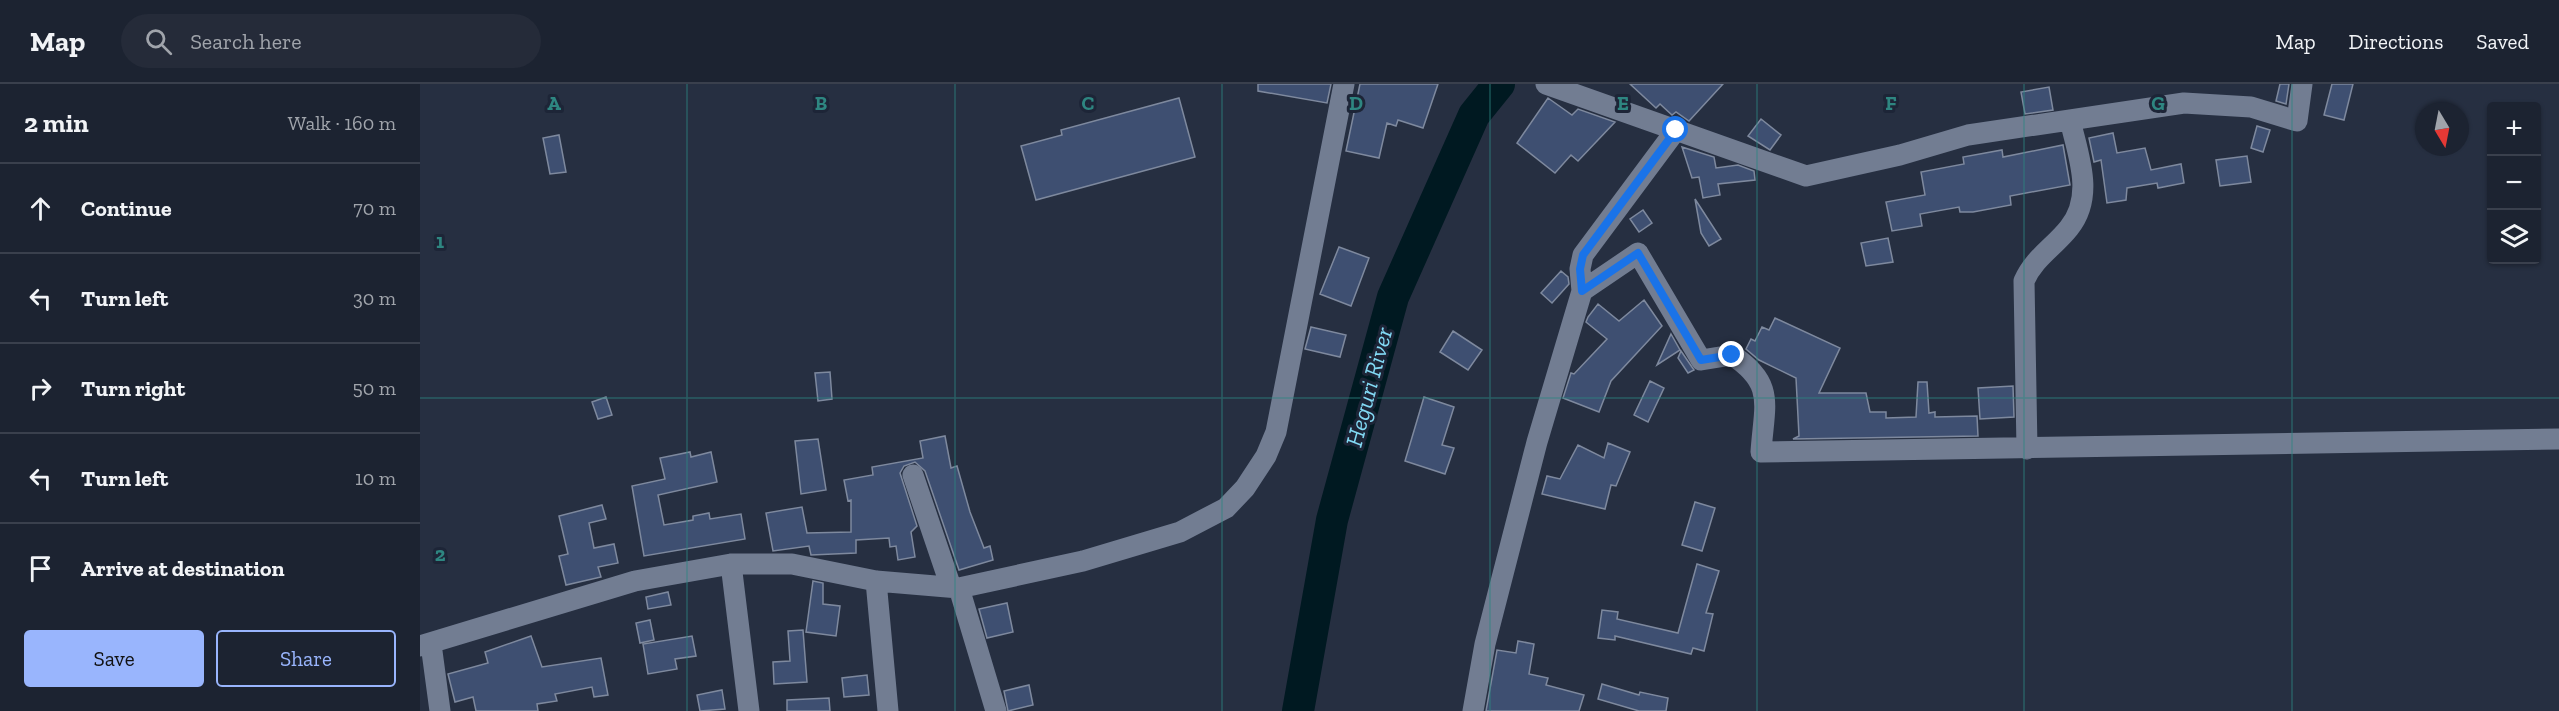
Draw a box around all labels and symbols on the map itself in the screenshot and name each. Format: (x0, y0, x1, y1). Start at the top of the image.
text: A (547, 91, 561, 115)
text: B (815, 91, 827, 115)
text: C (1082, 91, 1095, 115)
text: D (1349, 91, 1363, 115)
text: E (1617, 91, 1629, 115)
text: F (1885, 91, 1897, 115)
text: G (2151, 91, 2165, 115)
north arrow (2415, 102, 2469, 156)
route start (1662, 116, 1688, 142)
text: 1 (436, 229, 444, 253)
water label: Heguri River (1339, 323, 1399, 450)
route end (1718, 341, 1744, 367)
text: 2 (435, 542, 446, 566)

